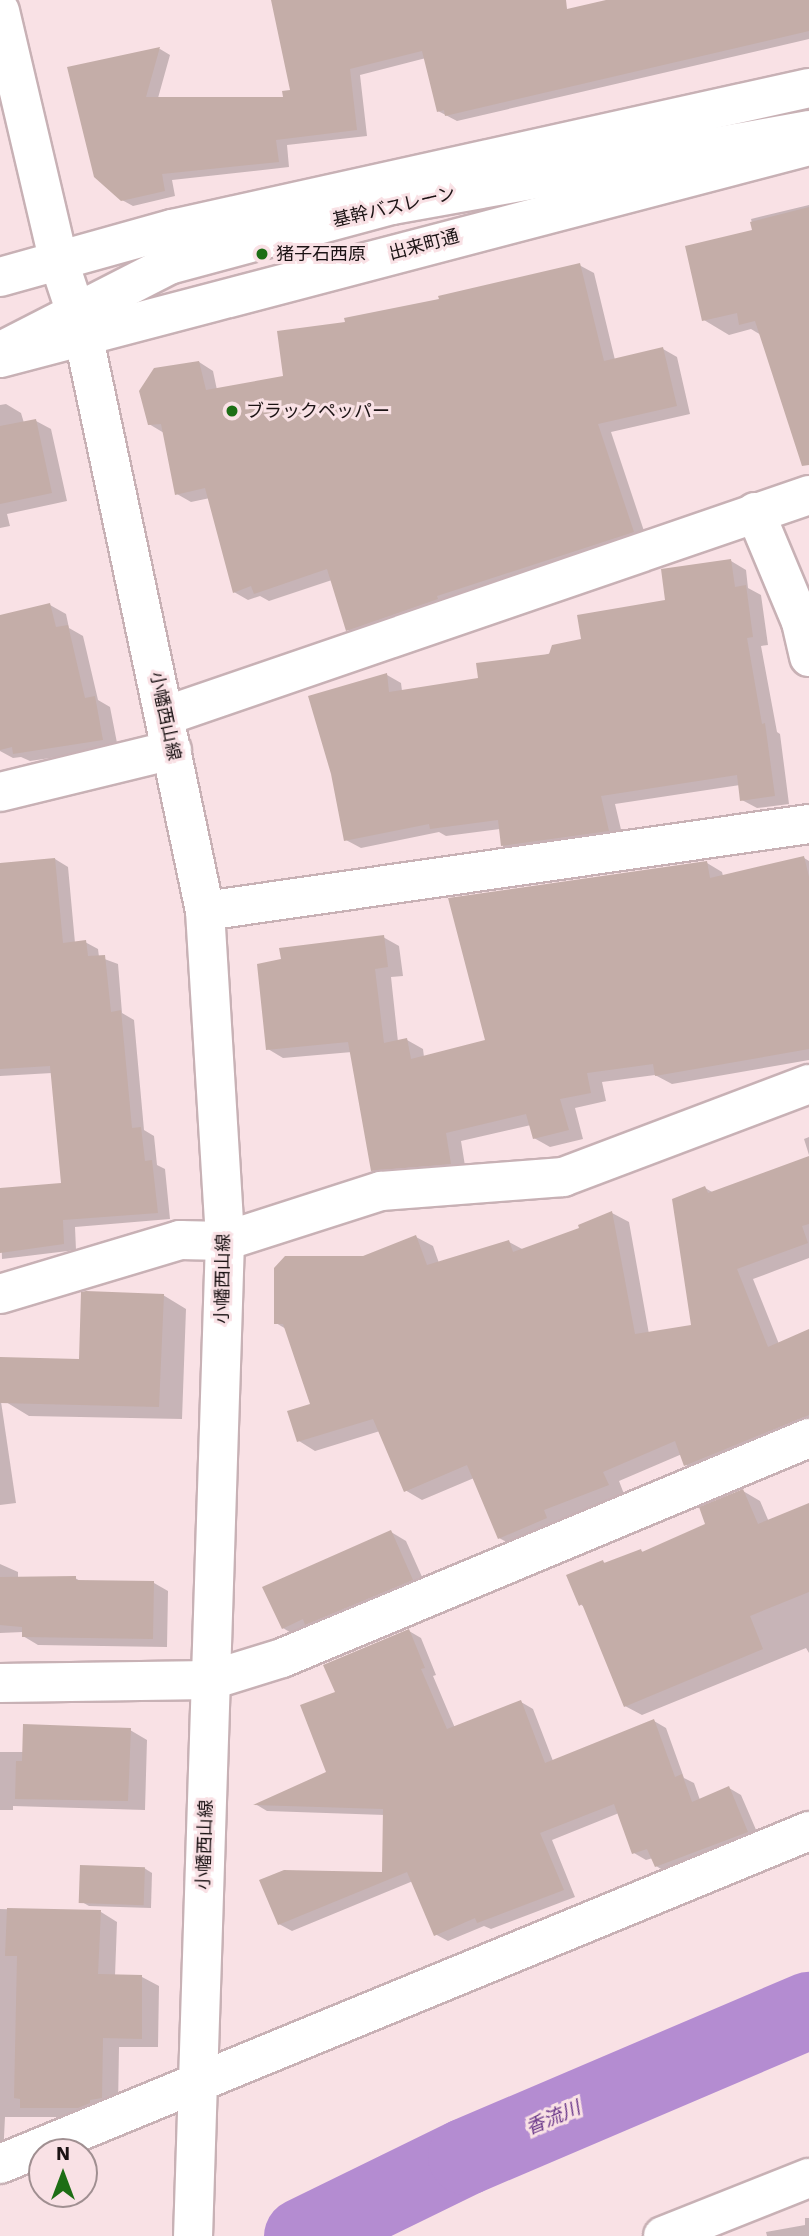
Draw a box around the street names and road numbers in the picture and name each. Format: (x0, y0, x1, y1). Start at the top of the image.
street label: 基幹バスレーン (330, 182, 458, 232)
street label: 出来町通 (386, 225, 462, 265)
street label: 小幡西山線 (145, 670, 185, 762)
street label: 小幡西山線 (211, 1234, 235, 1324)
street label: 小幡西山線 (193, 1800, 217, 1890)

